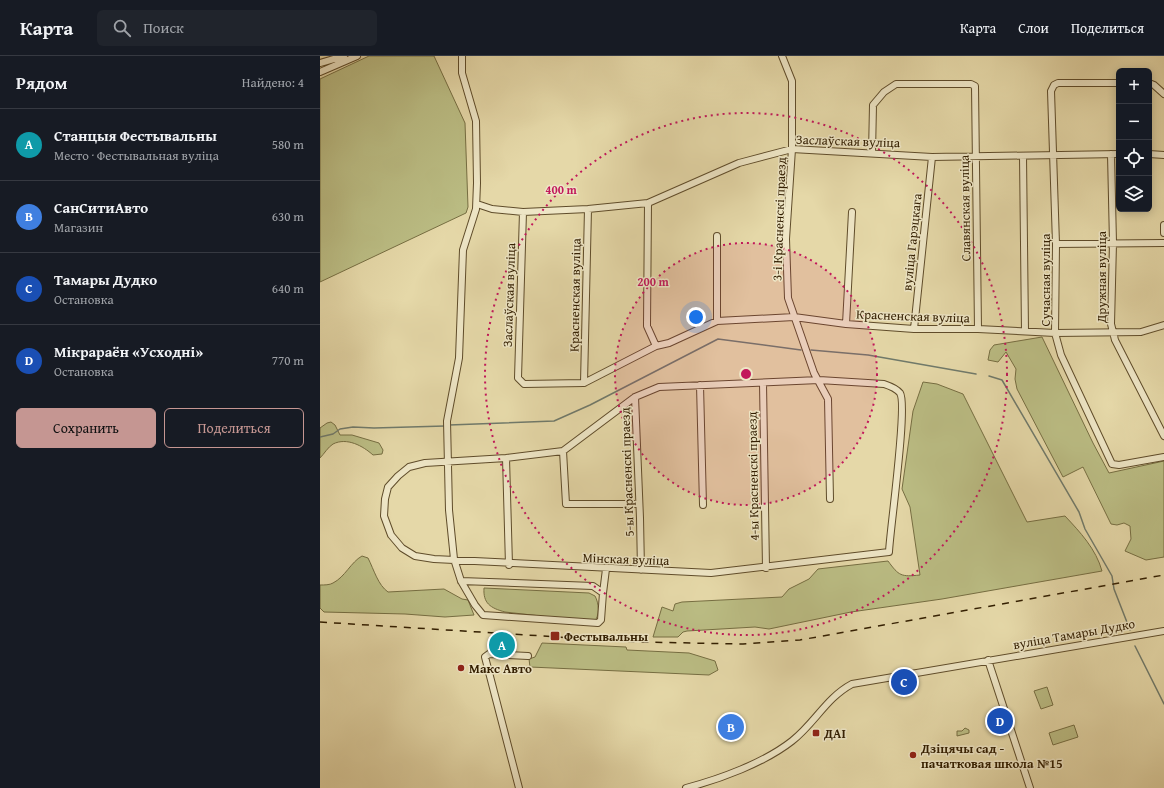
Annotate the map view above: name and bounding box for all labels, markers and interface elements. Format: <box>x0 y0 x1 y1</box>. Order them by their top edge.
search box <box>97 10 377 46</box>
text: Карта <box>20 14 73 42</box>
icon: search <box>111 17 133 39</box>
text: Поиск <box>143 17 184 38</box>
text: Карта <box>960 18 996 38</box>
text: Слои <box>1018 18 1049 38</box>
text: Поделиться <box>1071 18 1144 38</box>
map controls <box>1116 68 1152 212</box>
button: + <box>1116 68 1152 104</box>
text: Рядом <box>16 70 67 95</box>
text: Найдено: 4 <box>242 73 304 92</box>
button: − <box>1116 104 1152 140</box>
text: Станцыя Фестывальны <box>54 125 217 146</box>
street label: Заслаўская вуліца <box>796 130 901 152</box>
text: A <box>25 135 33 154</box>
text: 580 m <box>272 135 304 154</box>
button: locate <box>1116 140 1152 176</box>
text: Место · Фестывальная вуліца <box>54 146 219 165</box>
street label: Славянская вуліца <box>955 154 975 261</box>
street label: 3-і Красненскі праезд <box>767 157 791 281</box>
button: layers <box>1116 176 1152 212</box>
text: 400 m <box>545 181 578 198</box>
street label: вуліца Гарэцкага <box>897 192 927 292</box>
text: СанСитиАвто <box>54 197 148 218</box>
text: B <box>25 207 33 226</box>
text: 630 m <box>272 207 304 226</box>
text: Магазин <box>54 218 103 237</box>
street label: Дружная вуліца <box>1092 230 1111 324</box>
street label: Сучасная вуліца <box>1036 233 1055 327</box>
street label: Красненская вуліца <box>565 237 586 352</box>
street label: Заслаўская вуліца <box>498 242 520 347</box>
text: Тамары Дудко <box>54 269 157 290</box>
text: 200 m <box>637 273 670 290</box>
text: C <box>25 279 33 298</box>
text: 640 m <box>272 279 304 298</box>
text: Остановка <box>54 290 114 309</box>
street label: Красненская вуліца <box>856 305 971 328</box>
your location <box>686 307 706 327</box>
text: Мікрараён «Усходні» <box>54 341 203 362</box>
text: D <box>25 351 33 370</box>
text: 770 m <box>272 351 304 370</box>
text: Остановка <box>54 362 114 381</box>
centre of rings <box>739 367 753 381</box>
street label: 5-ы Красненскі праезд <box>615 407 639 537</box>
button: Сохранить <box>16 408 156 448</box>
button: Поделиться <box>164 408 304 448</box>
street label: 4-ы Красненскі праезд <box>742 411 764 541</box>
street label: Мінская вуліца <box>582 548 671 570</box>
street label: вуліца Тамары Дудко <box>1011 614 1137 654</box>
place label: Фестывальны <box>564 627 648 646</box>
pin: A <box>489 630 515 660</box>
marker: Фестывальны <box>549 630 561 642</box>
place label: Макс Авто <box>469 659 532 678</box>
marker: Макс Авто <box>456 663 466 673</box>
pin: C <box>891 667 917 697</box>
pin: D <box>987 706 1013 736</box>
pin: B <box>718 712 744 742</box>
place label: ДАІ <box>823 724 846 743</box>
marker: ДАІ <box>811 728 821 738</box>
place label: Дзіцячы сад - пачатковая школа №15 <box>920 739 1063 773</box>
marker: Дзіцячы сад - пачатковая школа №15 <box>908 750 918 760</box>

